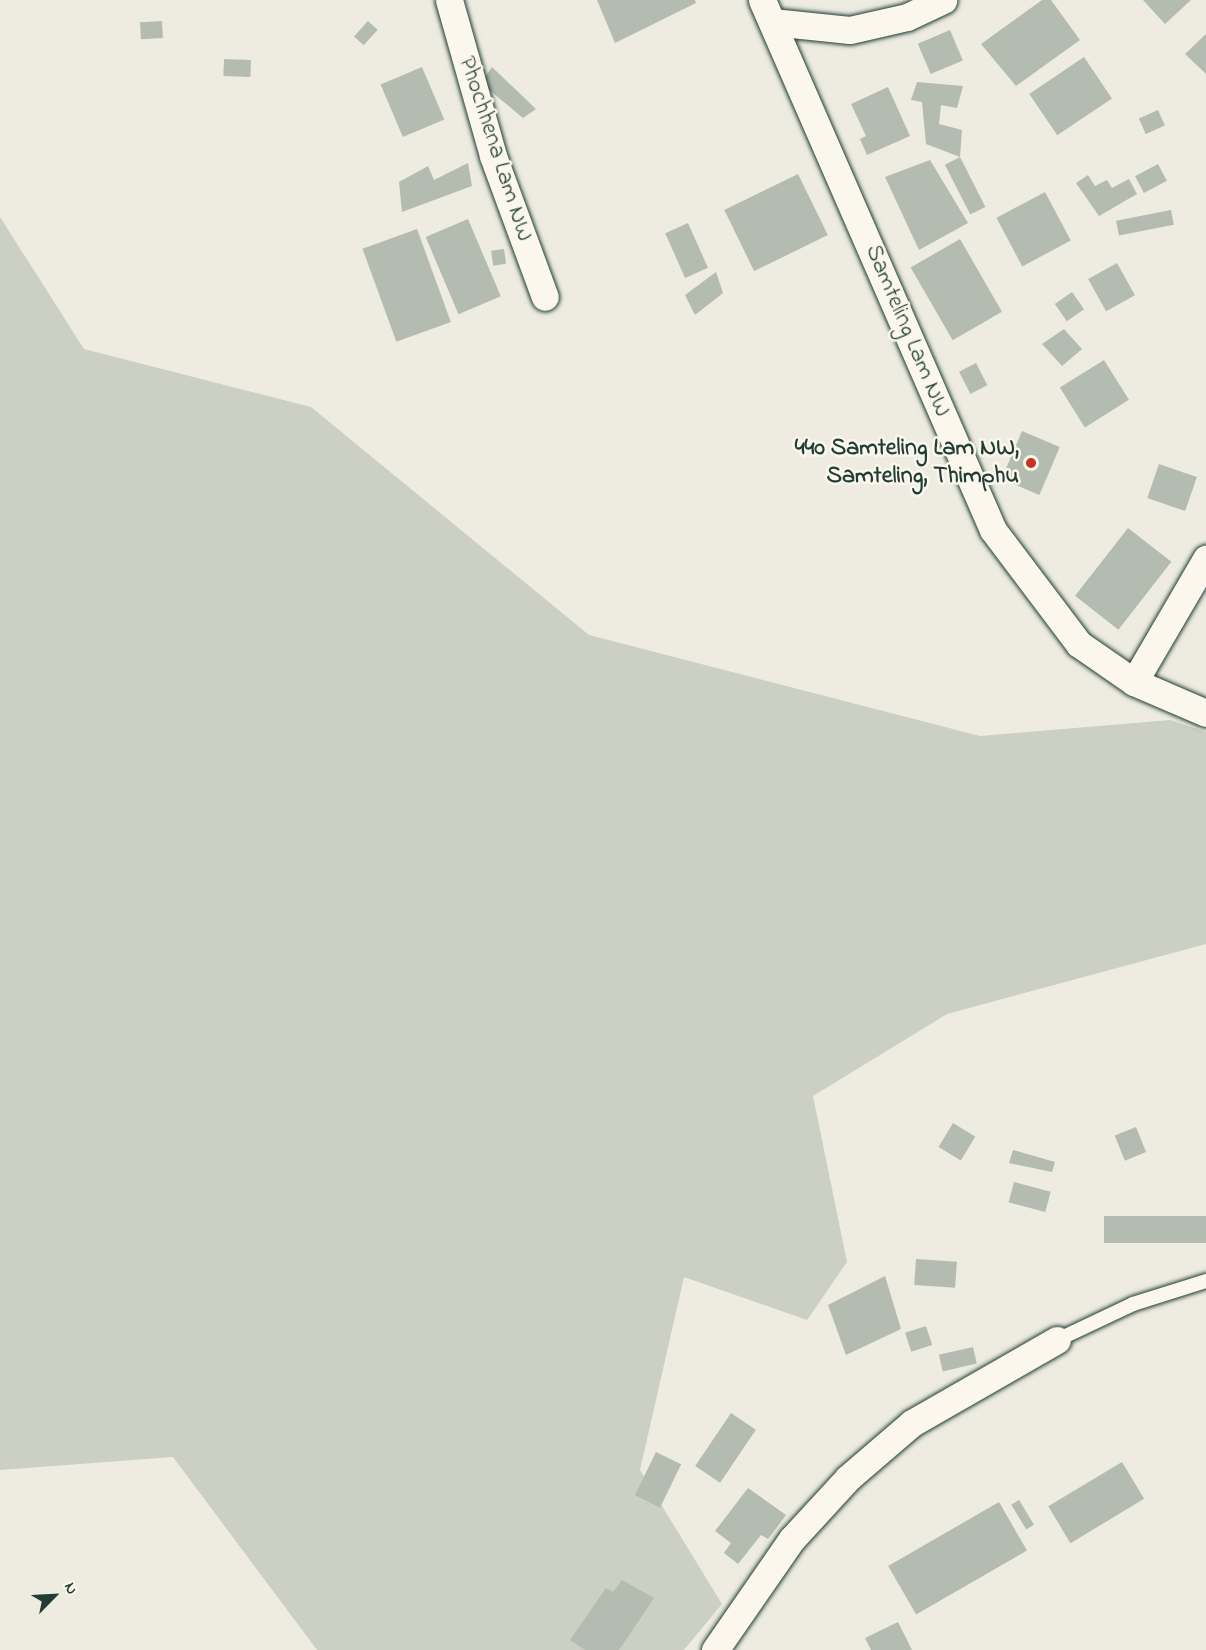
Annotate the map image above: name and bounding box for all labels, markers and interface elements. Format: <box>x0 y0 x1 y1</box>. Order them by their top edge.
street label: Phochhena Lam NW <box>452 53 538 245</box>
street label: Samteling Lam NW <box>858 241 956 421</box>
place label: 440 Samteling Lam NW, Samteling, Thimphu <box>795 435 1019 491</box>
marker: 440 Samteling Lam NW, Samteling, Thimphu <box>1024 456 1038 470</box>
north arrow <box>24 1566 84 1626</box>
text: N <box>57 1579 84 1598</box>

